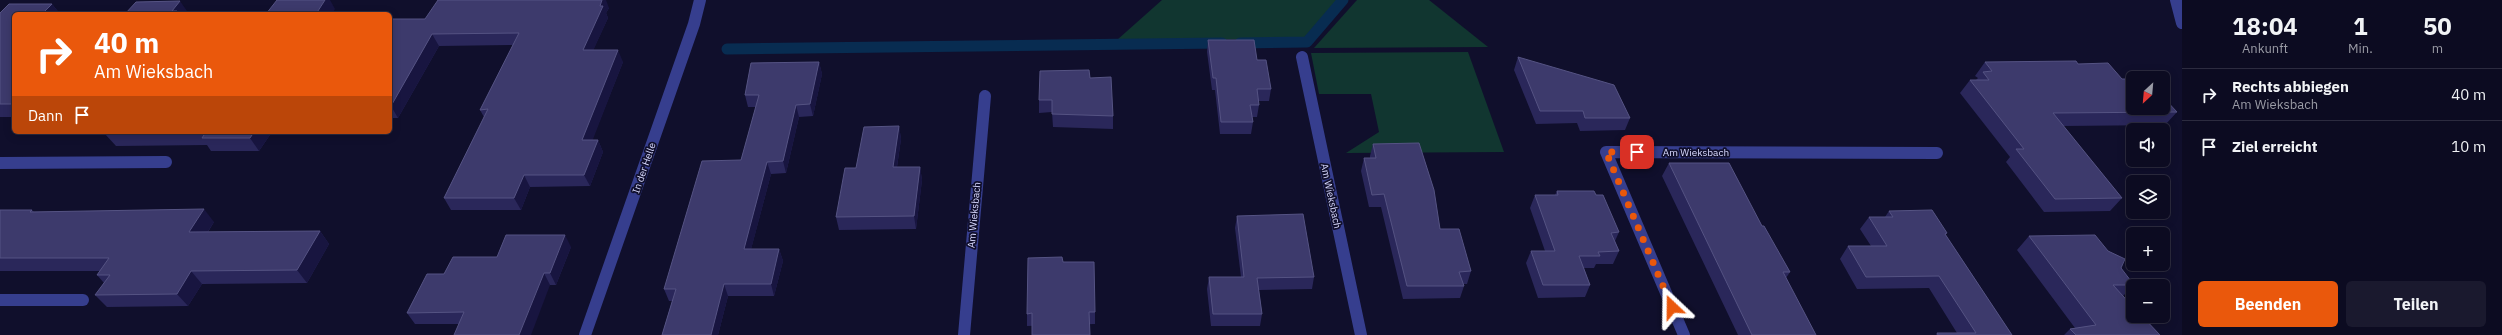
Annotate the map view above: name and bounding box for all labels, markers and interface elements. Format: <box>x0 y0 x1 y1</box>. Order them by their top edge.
text: 18:04 <box>2232 10 2298 42</box>
text: 1 <box>2353 10 2368 42</box>
text: 50 <box>2423 10 2452 42</box>
text: 40 m <box>94 24 159 61</box>
icon: right <box>28 28 80 80</box>
text: Ankunft <box>2242 40 2288 57</box>
text: Min. <box>2348 40 2373 57</box>
text: m <box>2432 40 2443 57</box>
text: Am Wieksbach <box>94 60 213 83</box>
north arrow <box>2126 71 2170 115</box>
map controls <box>2126 71 2170 323</box>
text: Rechts abbiegen <box>2232 77 2349 96</box>
icon: right <box>2198 84 2220 106</box>
text: 40 m <box>2451 85 2486 104</box>
text: Am Wieksbach <box>2232 96 2318 113</box>
icon: arrive <box>71 104 93 126</box>
text: Dann <box>28 106 63 125</box>
button: sound <box>2126 123 2170 167</box>
pin <box>1620 135 1654 169</box>
icon: arrive <box>2198 136 2220 158</box>
text: Ziel erreicht <box>2232 137 2318 156</box>
text: 10 m <box>2451 137 2486 156</box>
street label: In der Helle <box>629 140 659 195</box>
icon: arrive <box>1626 141 1648 163</box>
street label: Am Wieksbach <box>1663 146 1729 159</box>
street label: Am Wieksbach <box>1318 162 1344 230</box>
button: layers <box>2126 175 2170 219</box>
street label: Am Wieksbach <box>965 181 983 249</box>
button: + <box>2126 227 2170 271</box>
button: − <box>2126 279 2170 323</box>
button: Beenden <box>2198 281 2338 327</box>
button: Teilen <box>2346 281 2486 327</box>
position arrow <box>1651 286 1693 328</box>

